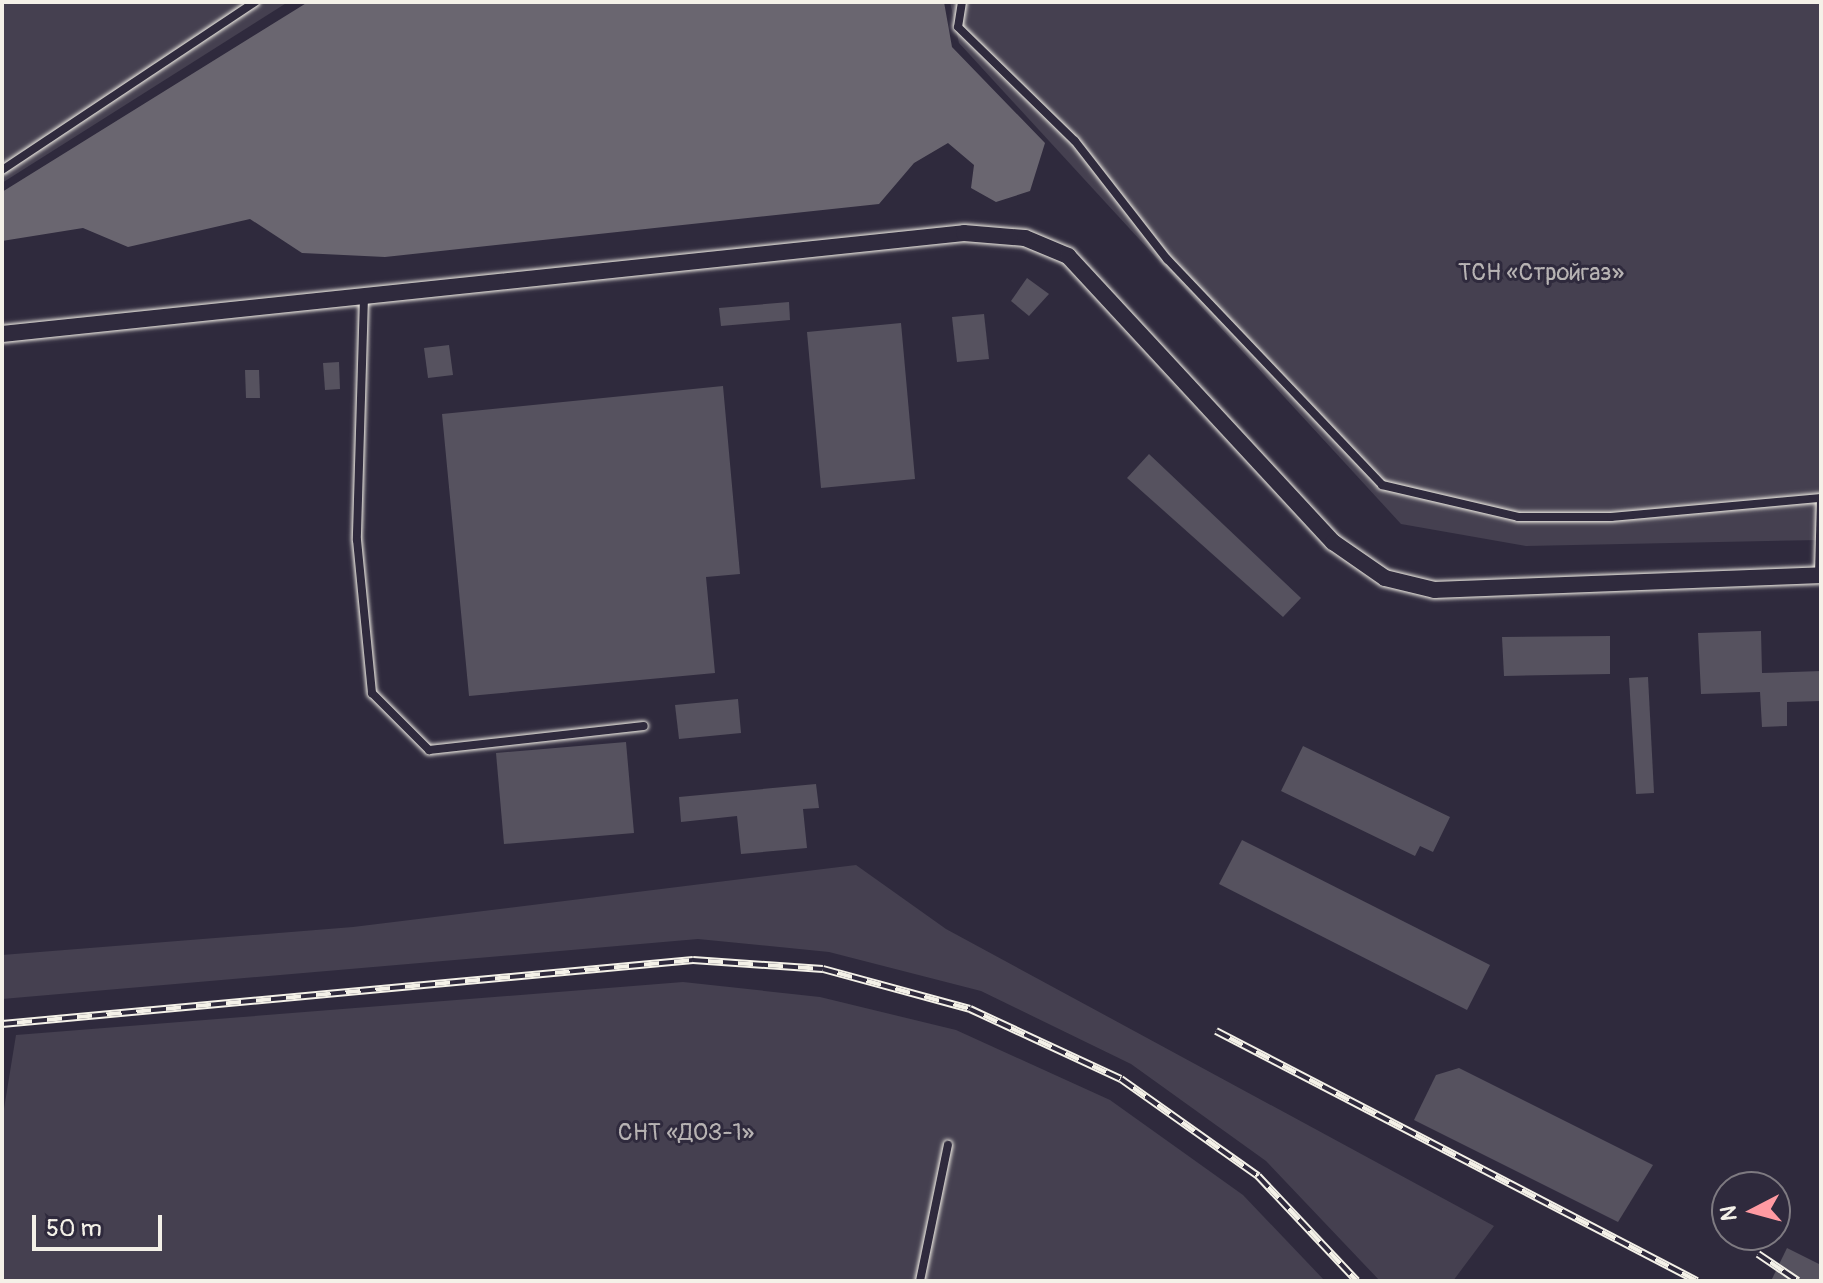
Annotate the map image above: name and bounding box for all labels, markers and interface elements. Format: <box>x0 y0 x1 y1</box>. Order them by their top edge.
park label: ТСН «Стройгаз» <box>1458 259 1624 287</box>
park label: СНТ «ДОЗ-1» <box>618 1119 754 1147</box>
north arrow <box>1711 1171 1791 1251</box>
scale bar <box>36 1199 166 1249</box>
text: N <box>1714 1204 1744 1222</box>
text: 50 m <box>46 1214 102 1243</box>

